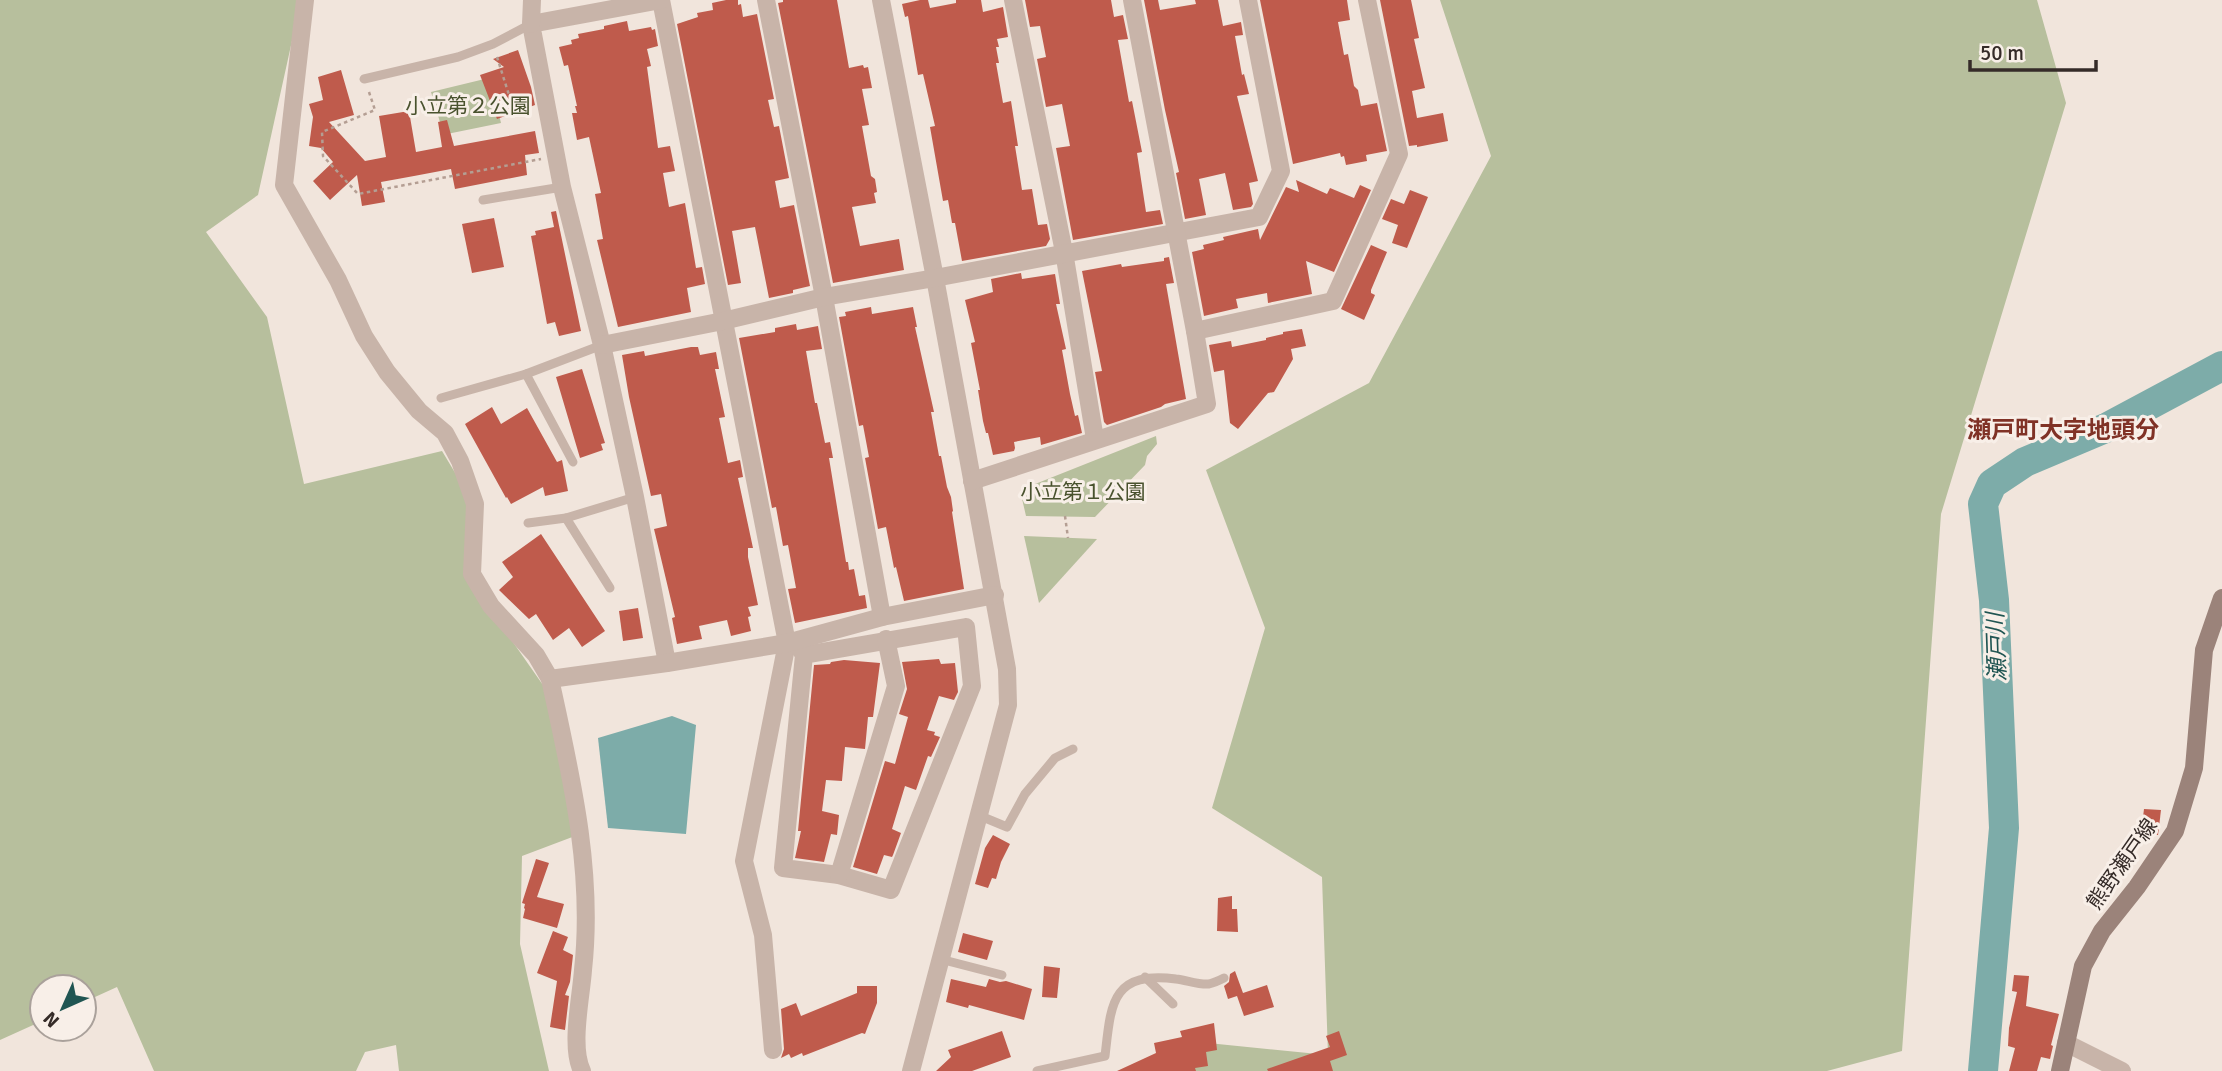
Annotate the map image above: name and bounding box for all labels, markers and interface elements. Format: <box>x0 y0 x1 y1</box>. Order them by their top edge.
scale bar <box>1970 28 2096 72</box>
text: 50 m <box>1980 40 2024 66</box>
park label: 小立第２公園 <box>405 93 531 119</box>
district label: 瀬戸町大字地頭分 <box>1967 415 2159 445</box>
park label: 小立第１公園 <box>1020 479 1146 505</box>
water label: 瀬戸川 <box>1981 609 2012 682</box>
street label: 熊野瀬戸線 <box>2081 814 2163 914</box>
north arrow <box>28 973 98 1043</box>
text: N <box>39 1006 65 1032</box>

